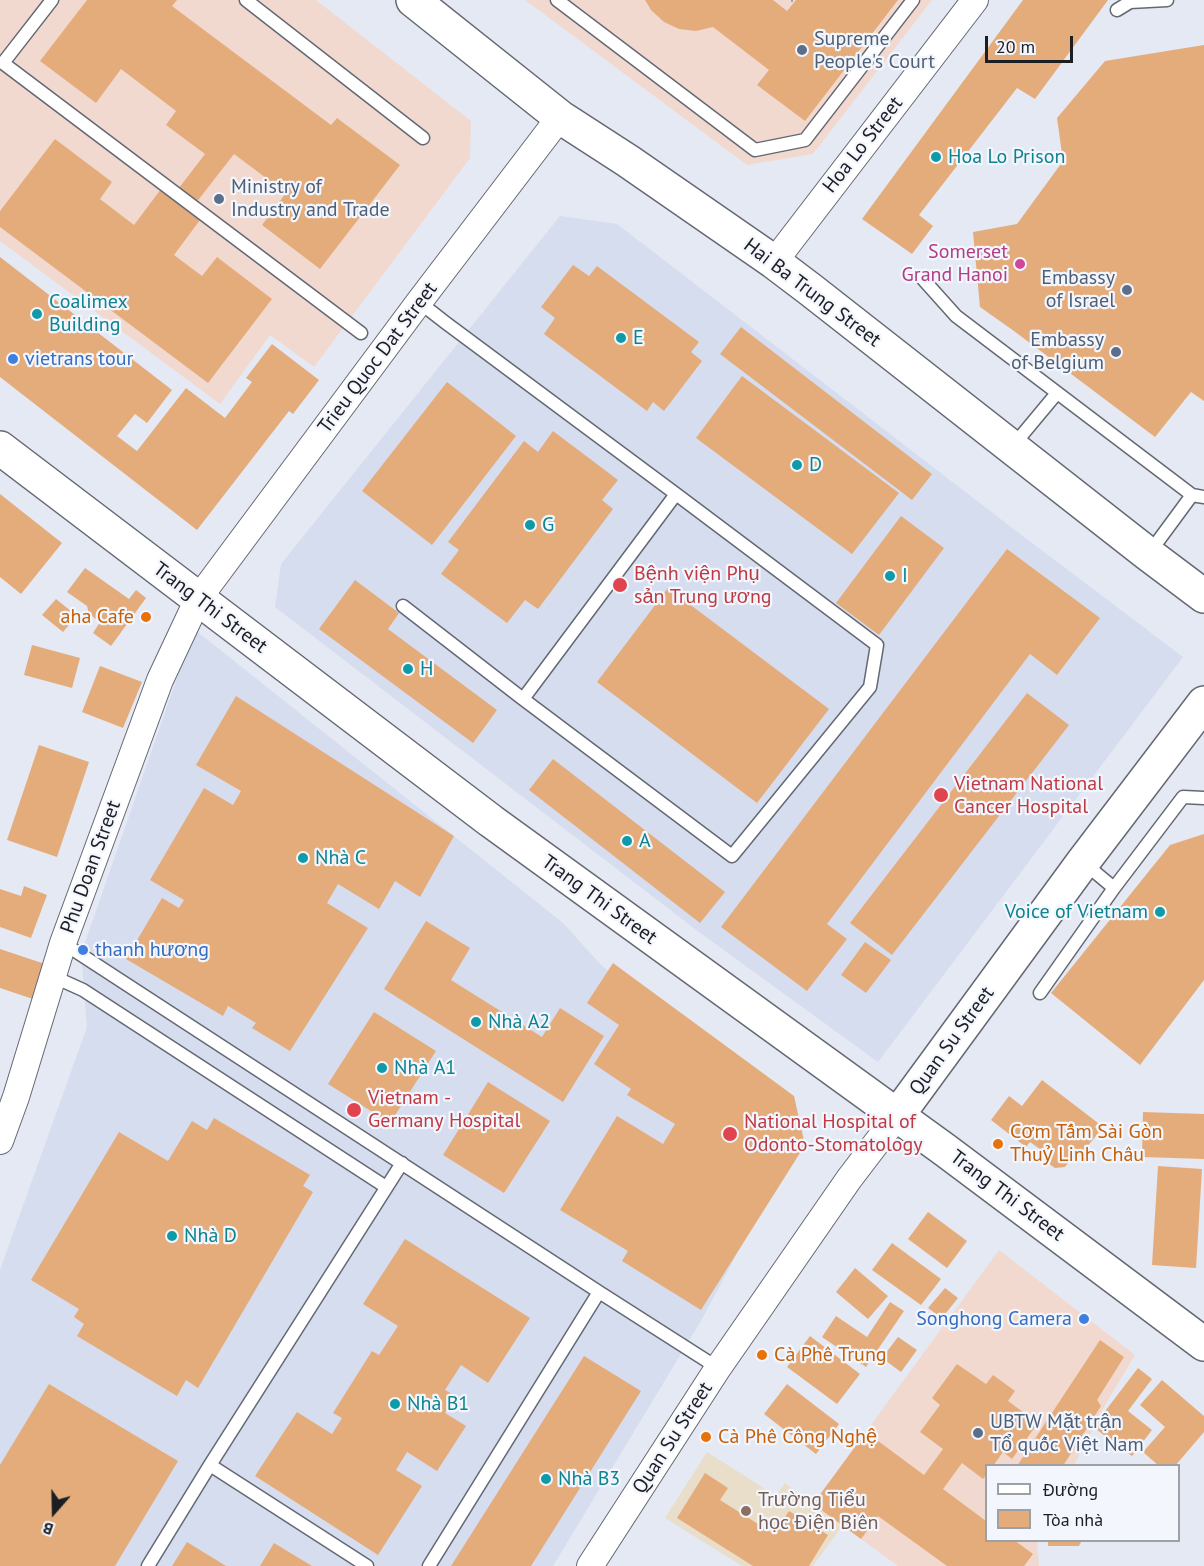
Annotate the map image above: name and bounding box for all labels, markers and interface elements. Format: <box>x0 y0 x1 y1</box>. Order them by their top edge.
scale bar <box>988 24 1076 62</box>
place label: Supreme People's Court <box>814 27 935 74</box>
text: 20 m <box>996 35 1035 58</box>
marker: Supreme People's Court <box>795 43 809 57</box>
street label: Hoa Lo Street <box>818 92 908 198</box>
place label: Hoa Lo Prison <box>948 145 1065 169</box>
marker: Hoa Lo Prison <box>929 150 943 164</box>
place label: Ministry of Industry and Trade <box>231 175 390 222</box>
marker: Ministry of Industry and Trade <box>212 192 226 206</box>
street label: Hai Ba Trung Street <box>739 234 885 352</box>
place label: Somerset Grand Hanoi <box>902 240 1008 287</box>
marker: Somerset Grand Hanoi <box>1013 257 1027 271</box>
place label: Embassy of Israel <box>1041 266 1115 313</box>
street label: Trieu Quoc Dat Street <box>313 278 443 438</box>
marker: Embassy of Israel <box>1120 283 1134 297</box>
place label: Coalimex Building <box>49 290 128 337</box>
marker: Coalimex Building <box>30 307 44 321</box>
place label: E <box>633 326 644 350</box>
place label: Embassy of Belgium <box>1011 328 1104 375</box>
marker: E <box>614 331 628 345</box>
marker: Embassy of Belgium <box>1109 345 1123 359</box>
place label: vietrans tour <box>25 347 133 371</box>
marker: vietrans tour <box>6 352 20 366</box>
place label: D <box>809 453 822 477</box>
marker: D <box>790 458 804 472</box>
place label: G <box>542 513 554 537</box>
marker: G <box>523 518 537 532</box>
street label: Trang Thi Street <box>148 557 272 659</box>
place label: Bệnh viện Phụ sản Trung ương <box>634 562 772 609</box>
place label: I <box>902 564 908 588</box>
marker: I <box>883 569 897 583</box>
marker: Bệnh viện Phụ sản Trung ương <box>611 576 629 594</box>
place label: aha Cafe <box>61 605 134 629</box>
marker: aha Cafe <box>139 610 153 624</box>
place label: H <box>420 657 433 681</box>
marker: H <box>401 662 415 676</box>
place label: Vietnam National Cancer Hospital <box>954 772 1103 819</box>
marker: Vietnam National Cancer Hospital <box>932 786 950 804</box>
street label: Phu Doan Street <box>56 797 126 937</box>
place label: A <box>639 829 651 853</box>
marker: A <box>620 834 634 848</box>
place label: Nhà C <box>315 846 366 870</box>
street label: Trang Thi Street <box>537 850 661 950</box>
marker: Nhà C <box>296 851 310 865</box>
place label: Voice of Vietnam <box>1005 900 1148 924</box>
marker: Voice of Vietnam <box>1153 905 1167 919</box>
place label: thanh hương <box>95 938 209 962</box>
marker: thanh hương <box>76 943 90 957</box>
street label: Quan Su Street <box>905 982 999 1100</box>
place label: Nhà A2 <box>488 1010 550 1034</box>
marker: Nhà A2 <box>469 1015 483 1029</box>
place label: Nhà A1 <box>394 1056 456 1080</box>
marker: Nhà A1 <box>375 1061 389 1075</box>
place label: Vietnam - Germany Hospital <box>368 1086 520 1133</box>
marker: Vietnam - Germany Hospital <box>345 1101 363 1119</box>
place label: National Hospital of Odonto-Stomatology <box>744 1110 923 1157</box>
place label: Cơm Tấm Sài Gòn Thuỷ Linh Châu <box>1010 1120 1162 1167</box>
marker: National Hospital of Odonto-Stomatology <box>721 1125 739 1143</box>
marker: Cơm Tấm Sài Gòn Thuỷ Linh Châu <box>991 1137 1005 1151</box>
street label: Trang Thi Street <box>945 1145 1069 1247</box>
place label: Nhà D <box>184 1224 237 1248</box>
marker: Nhà D <box>165 1229 179 1243</box>
place label: Songhong Camera <box>916 1307 1072 1331</box>
marker: Songhong Camera <box>1077 1312 1091 1326</box>
place label: Cà Phê Trung <box>774 1343 887 1367</box>
marker: Cà Phê Trung <box>755 1348 769 1362</box>
street label: Quan Su Street <box>628 1378 718 1498</box>
place label: Nhà B1 <box>407 1392 469 1416</box>
marker: Nhà B1 <box>388 1397 402 1411</box>
place label: UBTW Mặt trận Tổ quốc Việt Nam <box>990 1410 1144 1457</box>
place label: Cà Phê Công Nghệ <box>718 1425 877 1449</box>
marker: UBTW Mặt trận Tổ quốc Việt Nam <box>971 1426 985 1440</box>
marker: Cà Phê Công Nghệ <box>699 1430 713 1444</box>
legend <box>985 1464 1180 1542</box>
place label: Nhà B3 <box>558 1467 620 1491</box>
marker: Nhà B3 <box>539 1472 553 1486</box>
text: Đường <box>1043 1478 1098 1501</box>
north arrow <box>24 1482 84 1542</box>
place label: Trường Tiểu học Điện Biên <box>758 1488 878 1535</box>
marker: Trường Tiểu học Điện Biên <box>739 1504 753 1518</box>
text: Tòa nhà <box>1043 1508 1103 1531</box>
text: B <box>40 1518 56 1540</box>

